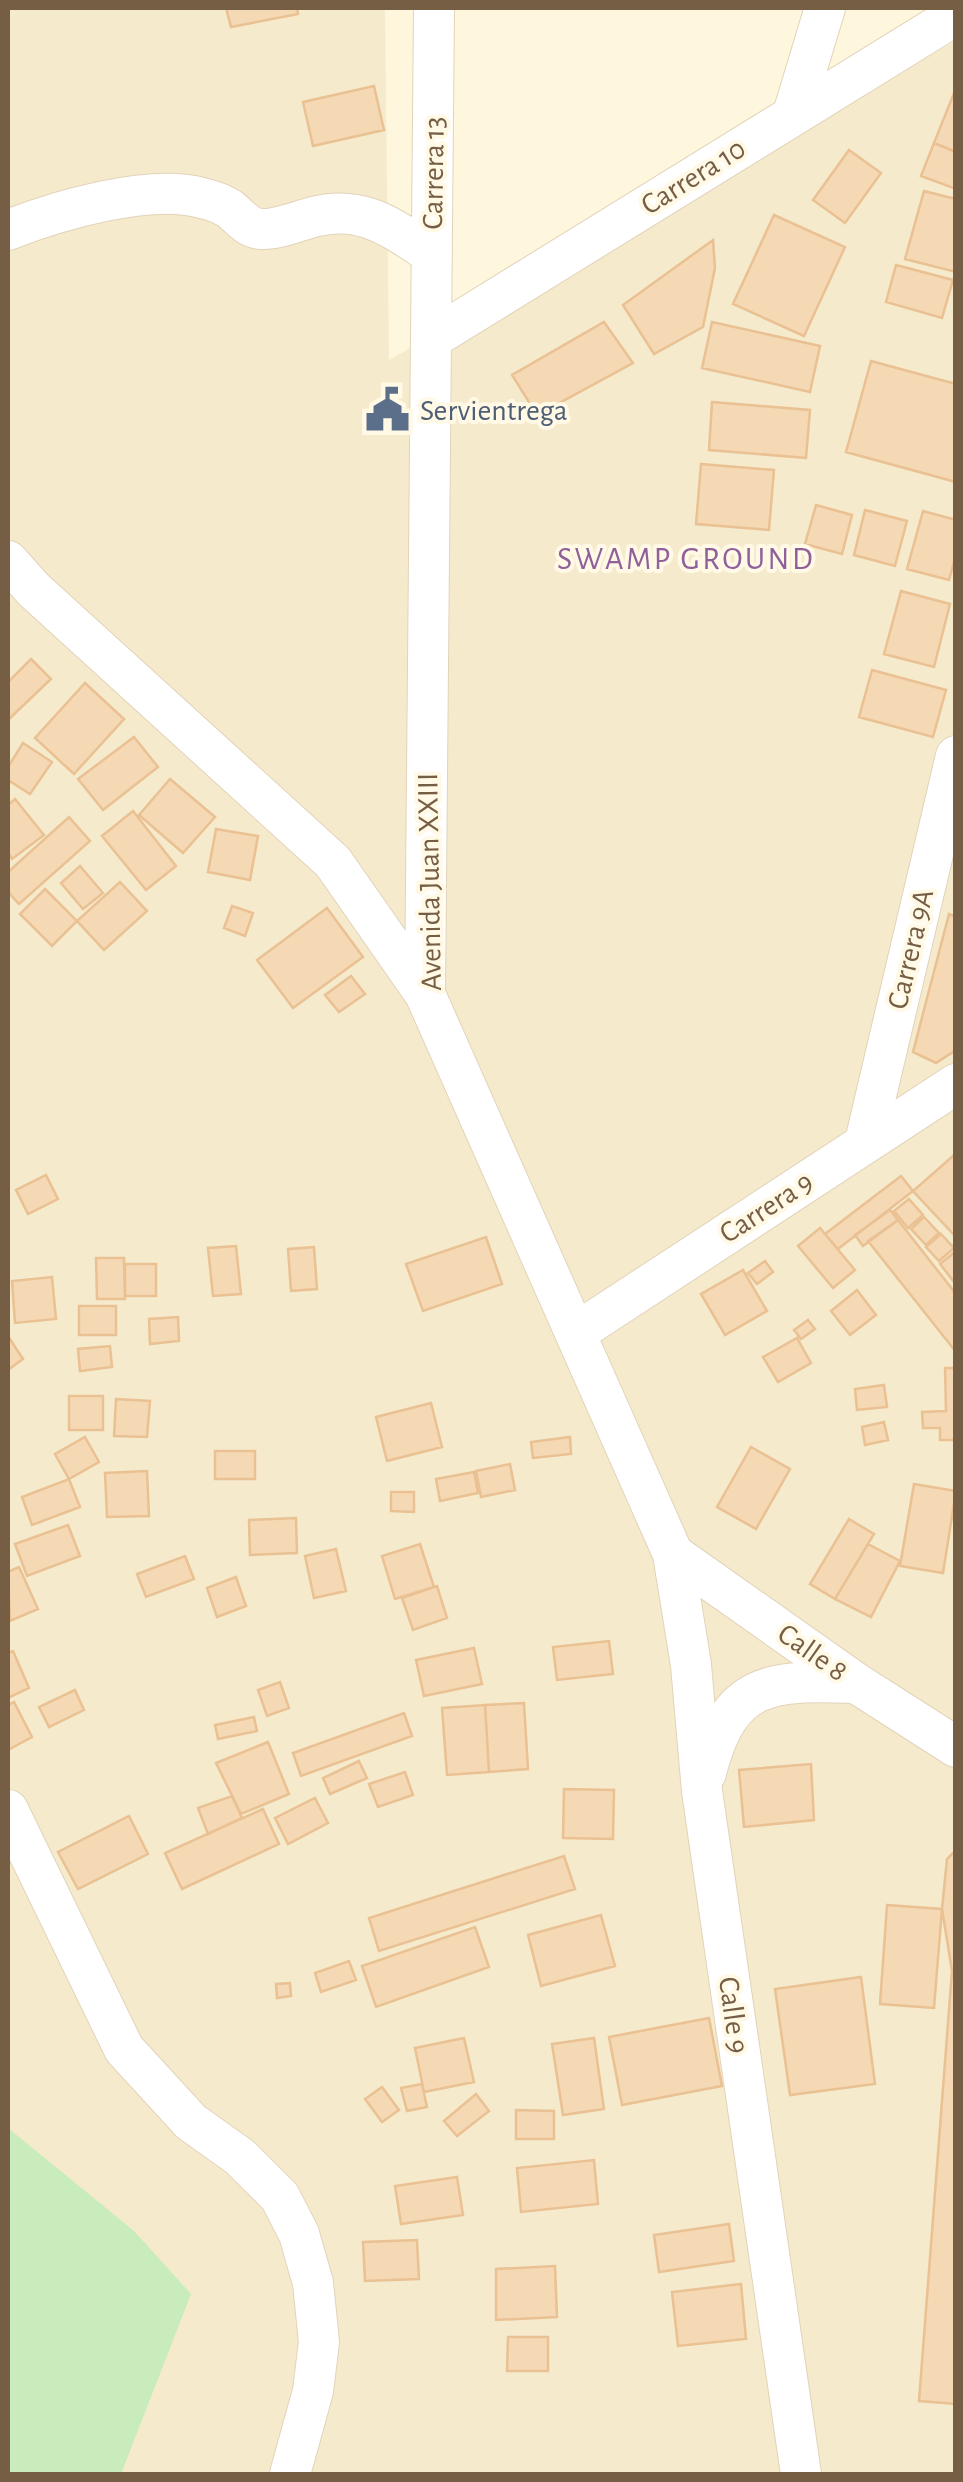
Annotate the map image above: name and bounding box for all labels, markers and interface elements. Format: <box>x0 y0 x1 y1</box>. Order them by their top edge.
street label: Carrera 13 <box>418 116 450 230</box>
street label: Carrera 10 <box>636 133 751 220</box>
public building icon: Servientrega <box>363 386 411 434</box>
place label: Servientrega <box>420 396 568 426</box>
district label: SWAMP GROUND <box>557 543 815 575</box>
street label: Avenida Juan XXIII <box>413 773 447 991</box>
street label: Carrera 9A <box>883 886 939 1012</box>
street label: Carrera 9 <box>714 1167 819 1249</box>
street label: Calle 8 <box>772 1618 853 1687</box>
street label: Calle 9 <box>713 1975 753 2055</box>

